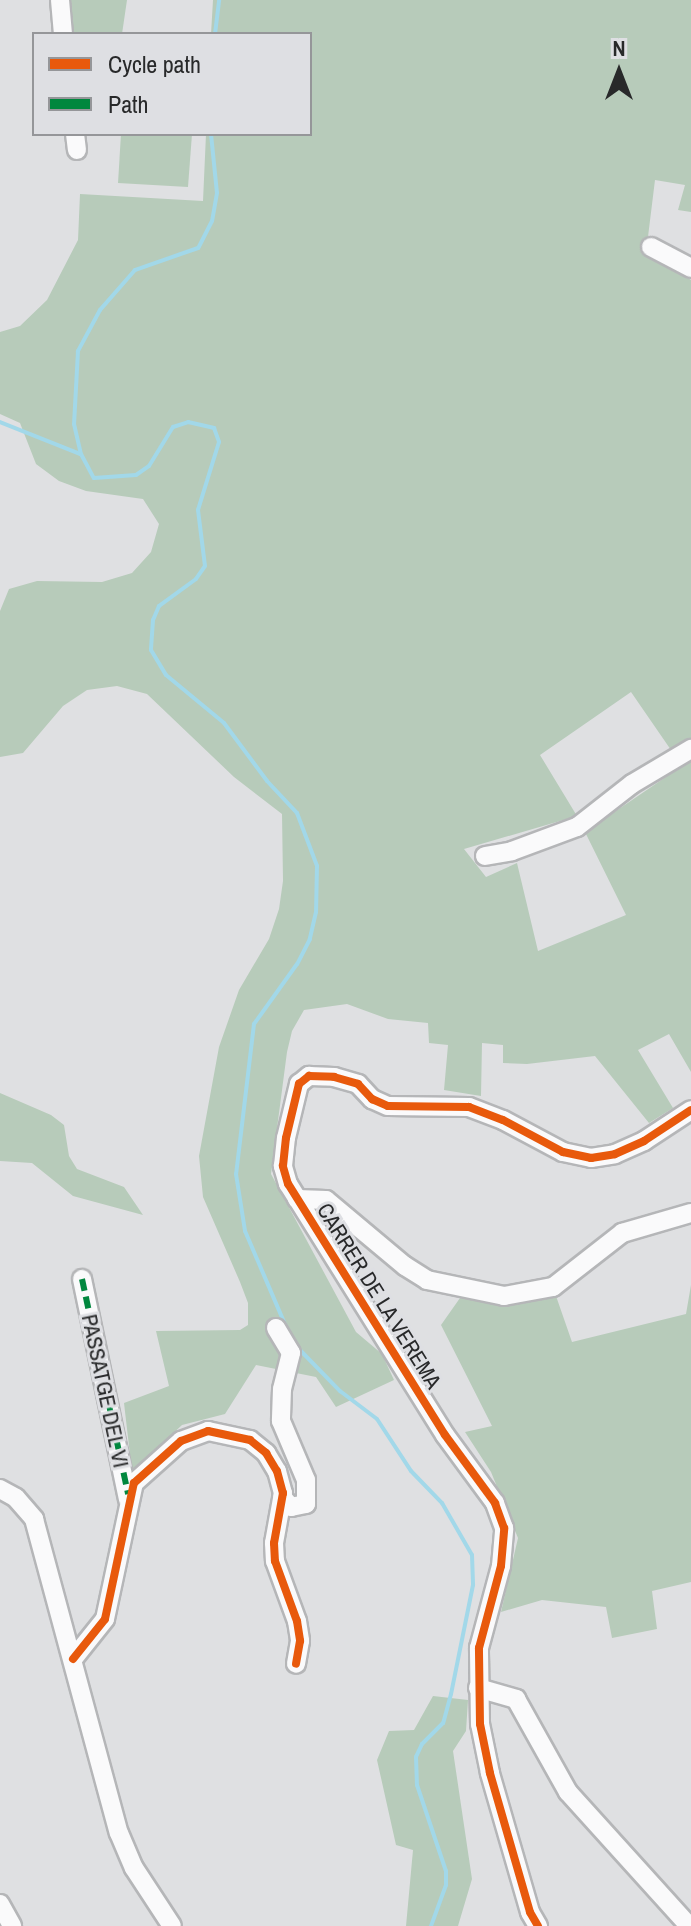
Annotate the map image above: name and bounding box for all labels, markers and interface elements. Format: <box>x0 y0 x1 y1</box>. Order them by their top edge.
legend <box>32 32 312 136</box>
north arrow <box>579 32 659 112</box>
text: N <box>612 33 626 63</box>
text: Cycle path <box>108 48 201 80</box>
text: Path <box>108 88 149 120</box>
street label: CARRER DE LA VEREMA <box>311 1198 447 1394</box>
street label: PASSATGE DEL VI <box>76 1312 134 1470</box>

